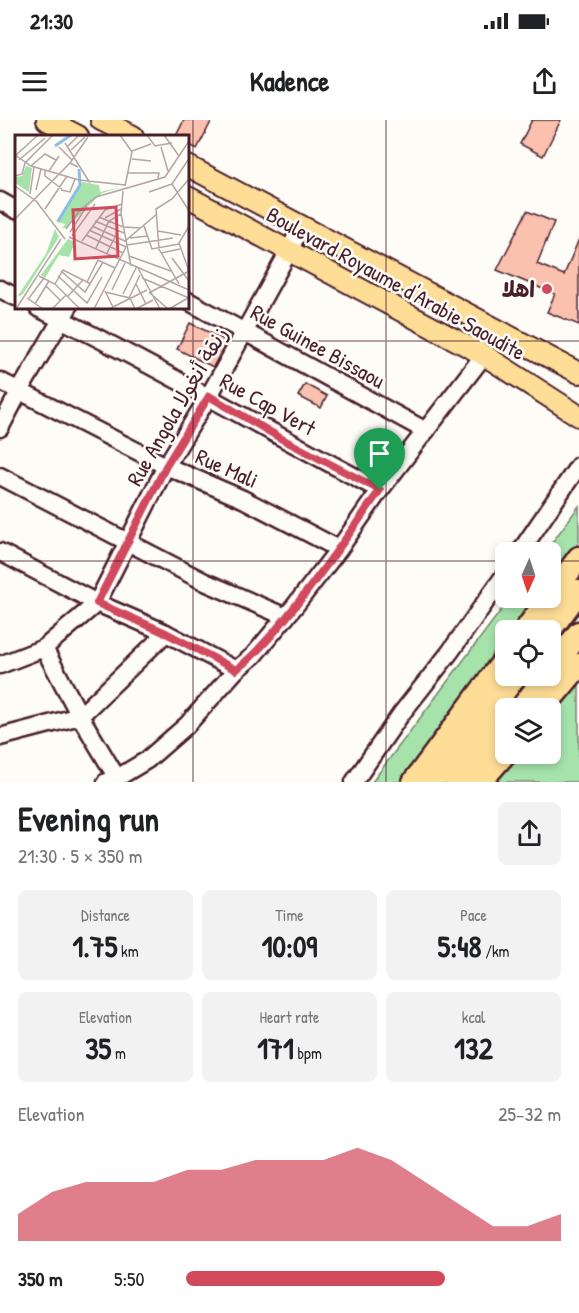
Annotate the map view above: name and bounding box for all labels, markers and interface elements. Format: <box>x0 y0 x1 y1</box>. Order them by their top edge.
text: 21:30 <box>30 6 73 36</box>
text: Kadence <box>250 63 329 99</box>
icon: menu <box>18 65 51 98</box>
icon: share <box>528 65 561 98</box>
inset map <box>15 135 189 309</box>
street label: Boulevard Royaume d'Arabie Saoudite <box>261 199 531 367</box>
place label: اهلا <box>502 274 535 304</box>
marker: اهلا <box>540 282 554 296</box>
street label: Rue Guinee Bissaou <box>246 297 390 395</box>
street label: Rue Angola زنقة أنغولا <box>119 321 235 491</box>
street label: Rue Cap Vert <box>215 365 322 443</box>
pin <box>354 428 405 490</box>
icon: arrive <box>363 437 396 470</box>
street label: Rue Mali <box>191 441 263 495</box>
north arrow <box>495 542 561 608</box>
map controls <box>495 542 561 764</box>
button: locate <box>495 620 561 686</box>
button: layers <box>495 698 561 764</box>
text: Evening run <box>18 797 159 841</box>
button: share <box>498 802 561 865</box>
text: 21:30 · 5 × 350 m <box>18 842 142 869</box>
text: Distance <box>81 904 130 926</box>
text: Time <box>275 904 304 926</box>
text: Pace <box>460 904 487 926</box>
text: 1.75 <box>72 926 117 966</box>
text: 10:09 <box>262 926 317 966</box>
text: 5:48 <box>438 926 481 966</box>
text: km <box>117 940 139 962</box>
text: /km <box>481 940 509 962</box>
text: Elevation <box>79 1006 132 1028</box>
text: Heart rate <box>260 1006 319 1028</box>
text: kcal <box>462 1006 485 1028</box>
text: 35 <box>85 1028 111 1068</box>
text: 171 <box>257 1028 294 1068</box>
text: 132 <box>454 1028 493 1068</box>
text: m <box>111 1042 126 1064</box>
text: bpm <box>294 1042 322 1064</box>
text: Elevation <box>18 1100 84 1127</box>
text: 25–32 m <box>498 1100 561 1127</box>
text: 350 m <box>18 1265 63 1292</box>
text: 5:50 <box>114 1265 145 1292</box>

